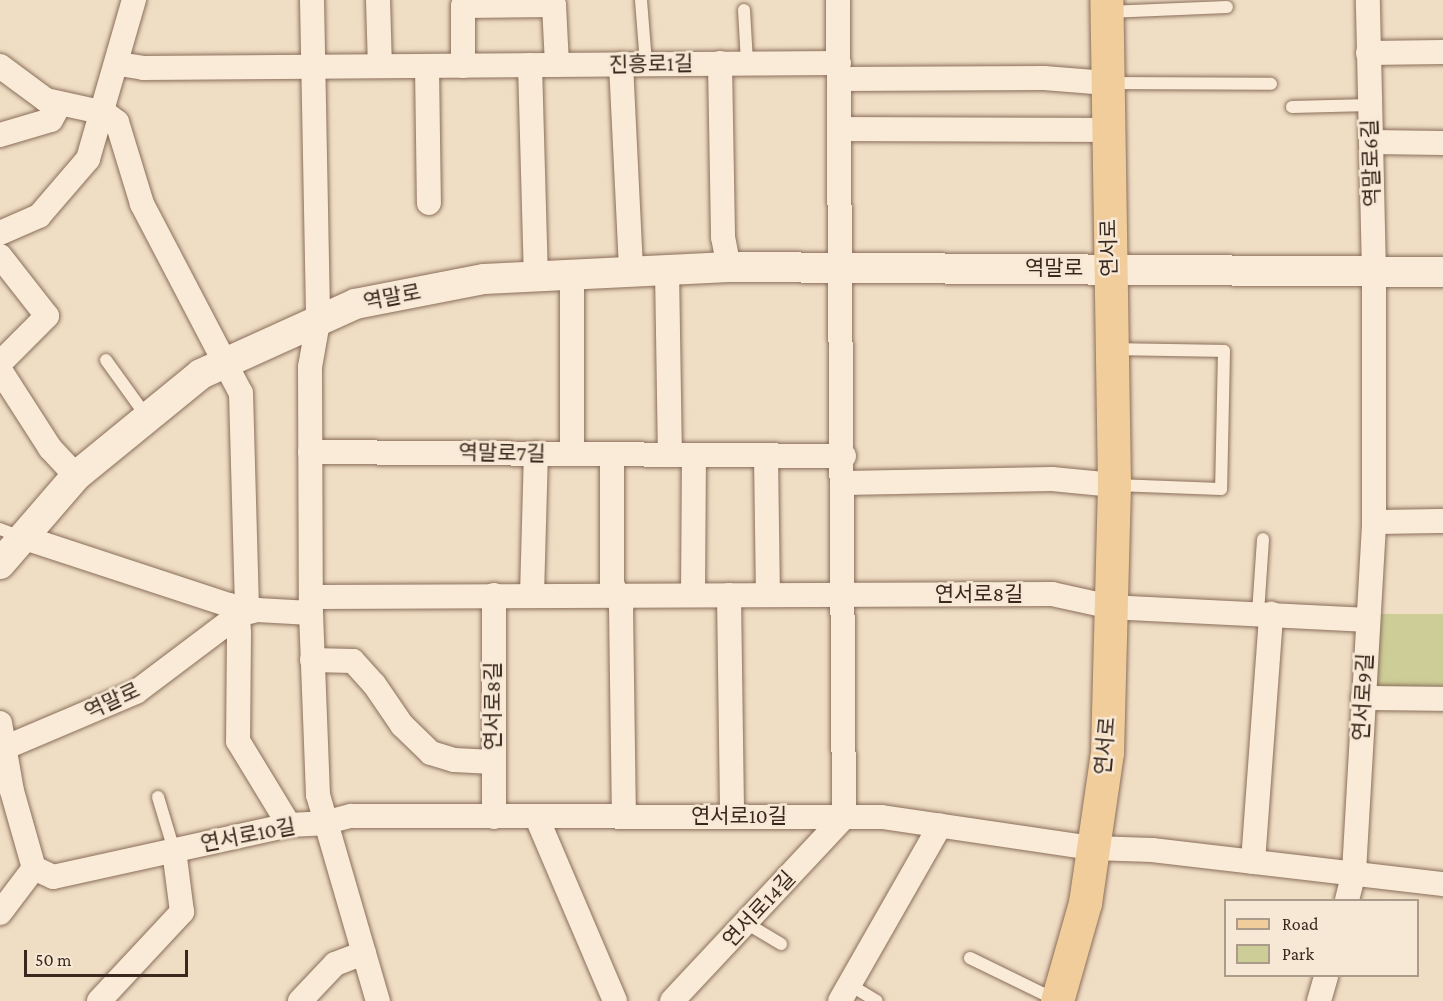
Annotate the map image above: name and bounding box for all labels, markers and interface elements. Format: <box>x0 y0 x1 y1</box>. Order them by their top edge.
street label: 진흥로1길 <box>609 51 693 77</box>
street label: 역말로6길 <box>1357 119 1385 207</box>
street label: 연서로 <box>1096 219 1122 277</box>
street label: 역말로 <box>1025 255 1083 281</box>
street label: 역말로 <box>361 279 423 315</box>
street label: 역말로7길 <box>458 440 546 466</box>
street label: 연서로8길 <box>935 581 1023 607</box>
street label: 연서로9길 <box>1348 652 1378 742</box>
street label: 연서로8길 <box>480 662 506 750</box>
street label: 역말로 <box>80 677 144 725</box>
street label: 연서로 <box>1090 716 1120 776</box>
street label: 연서로10길 <box>691 803 787 829</box>
street label: 연서로10길 <box>198 813 298 857</box>
street label: 연서로14길 <box>717 866 801 952</box>
legend <box>1224 899 1419 977</box>
text: Road <box>1282 914 1319 934</box>
scale bar <box>27 938 190 976</box>
text: Park <box>1282 944 1314 964</box>
text: 50 m <box>35 950 72 970</box>

